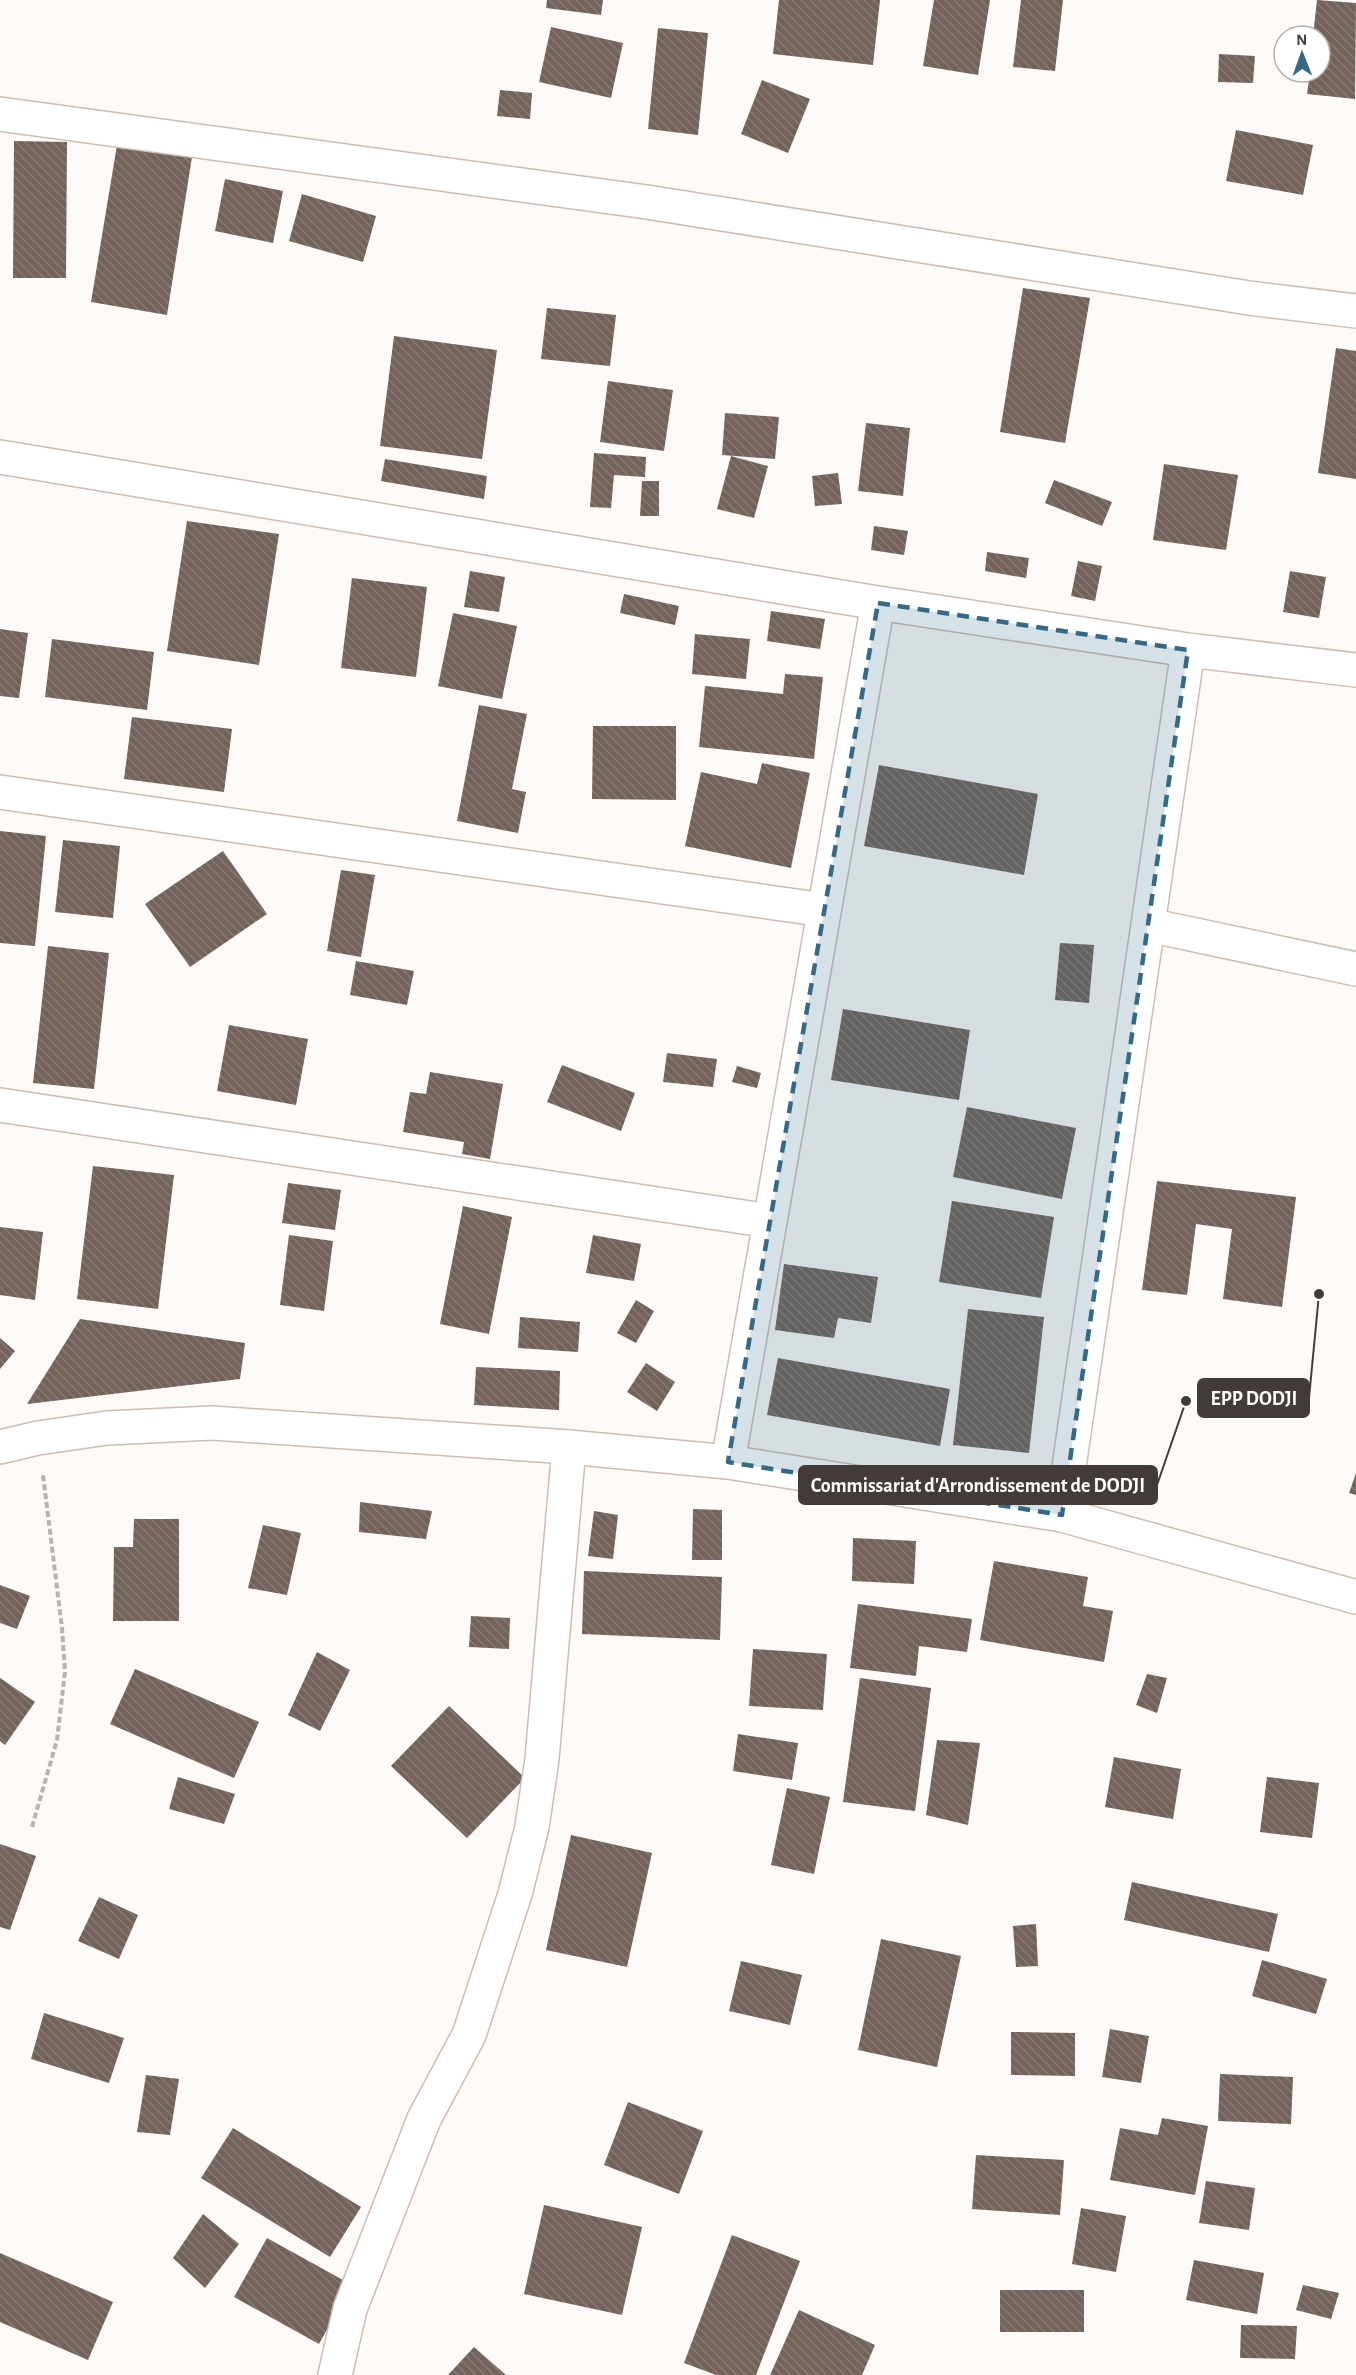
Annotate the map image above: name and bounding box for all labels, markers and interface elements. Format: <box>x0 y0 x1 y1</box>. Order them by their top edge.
north arrow <box>1272 24 1332 84</box>
text: N <box>1296 32 1307 48</box>
callout: EPP DODJI <box>1198 1379 1309 1417</box>
text: EPP DODJI <box>1211 1389 1297 1409</box>
callout: Commissariat d'Arrondissement de DODJI <box>799 1466 1157 1504</box>
text: Commissariat d'Arrondissement de DODJI <box>811 1476 1145 1496</box>

